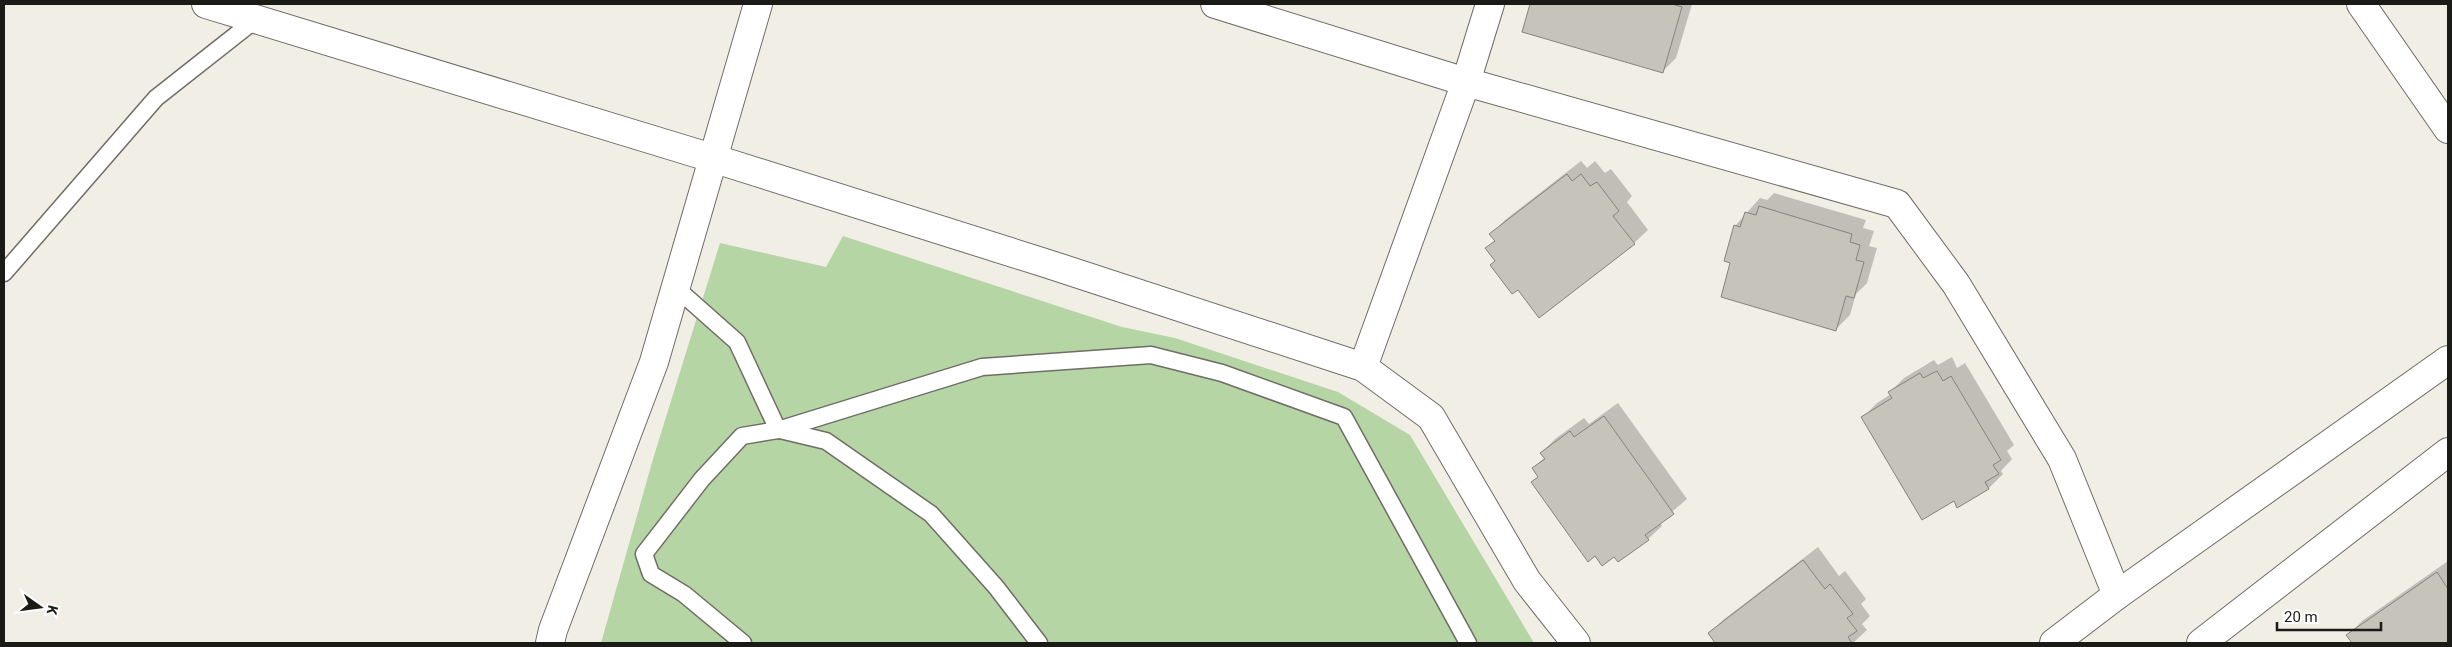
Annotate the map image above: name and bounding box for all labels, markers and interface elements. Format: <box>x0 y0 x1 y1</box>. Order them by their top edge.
north arrow <box>15 582 65 632</box>
scale bar <box>2277 600 2381 632</box>
text: K <box>44 604 61 616</box>
text: 20 m <box>2284 608 2318 626</box>

